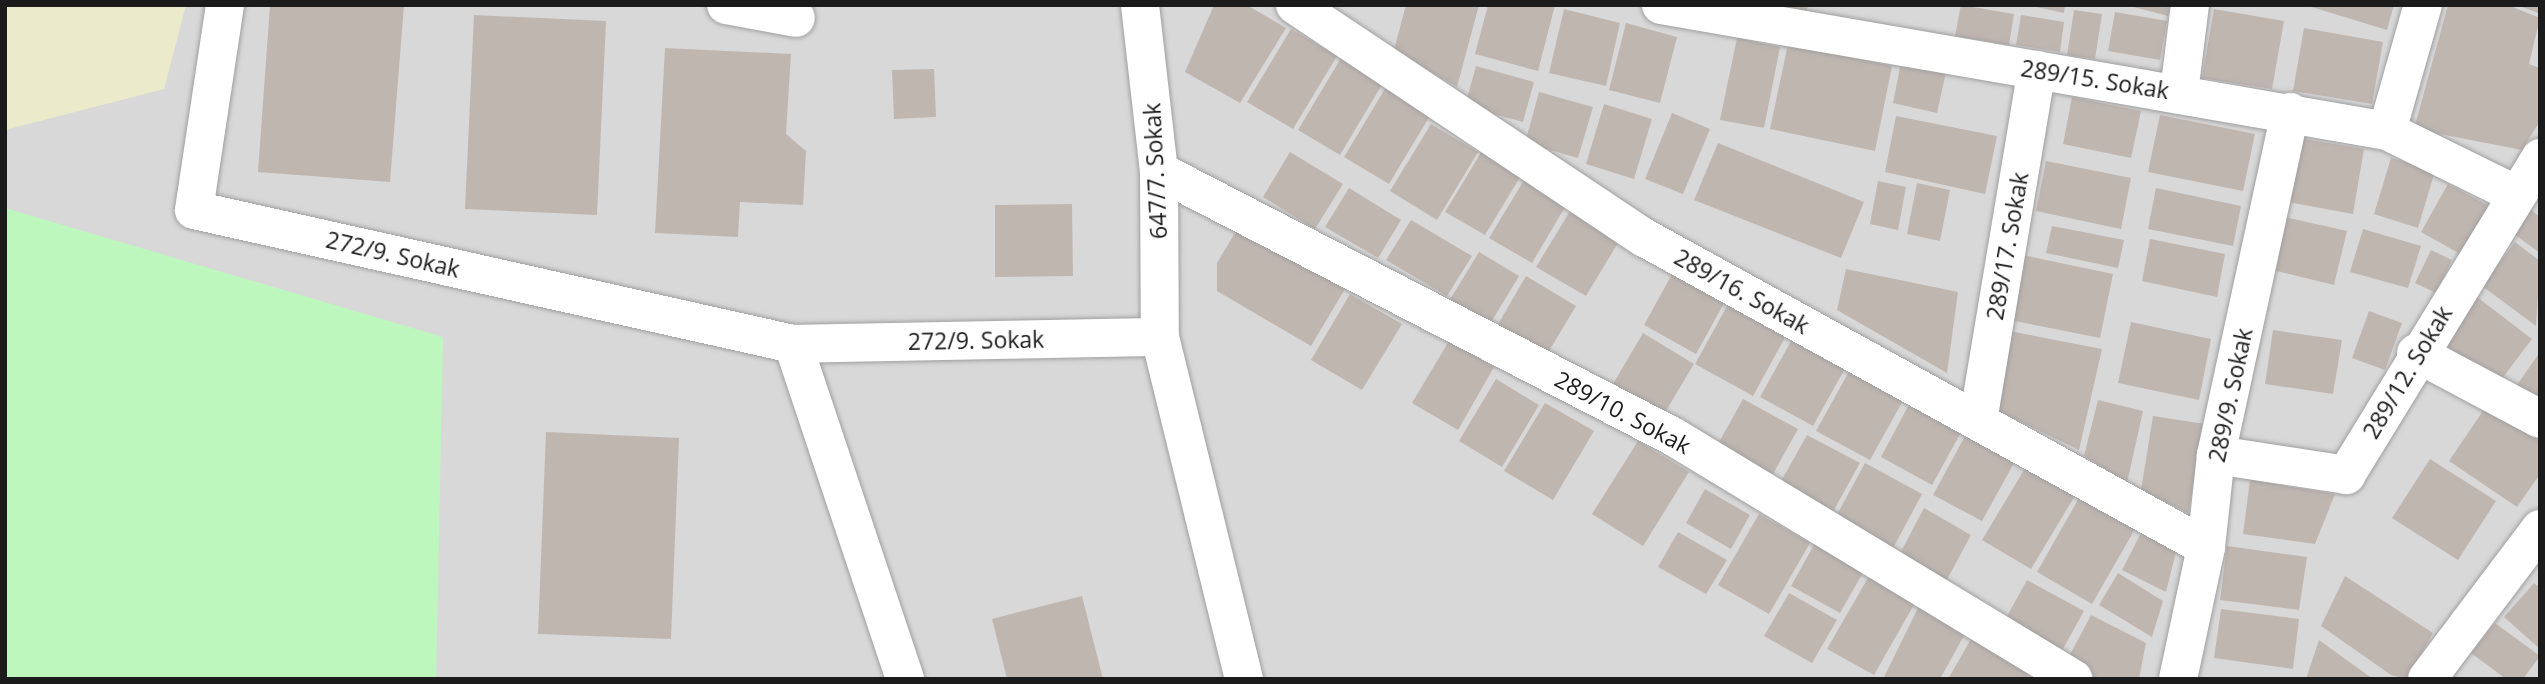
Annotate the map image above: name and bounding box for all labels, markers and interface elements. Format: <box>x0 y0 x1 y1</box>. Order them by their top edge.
street label: 289/15. Sokak <box>2019 54 2171 104</box>
street label: 647/7. Sokak <box>1138 102 1172 240</box>
street label: 289/17. Sokak <box>1980 170 2034 322</box>
street label: 272/9. Sokak <box>323 225 463 283</box>
street label: 289/16. Sokak <box>1670 243 1814 339</box>
street label: 289/12. Sokak <box>2357 301 2457 443</box>
street label: 272/9. Sokak <box>908 325 1044 355</box>
street label: 289/9. Sokak <box>2202 325 2258 465</box>
street label: 289/10. Sokak <box>1550 365 1696 459</box>

